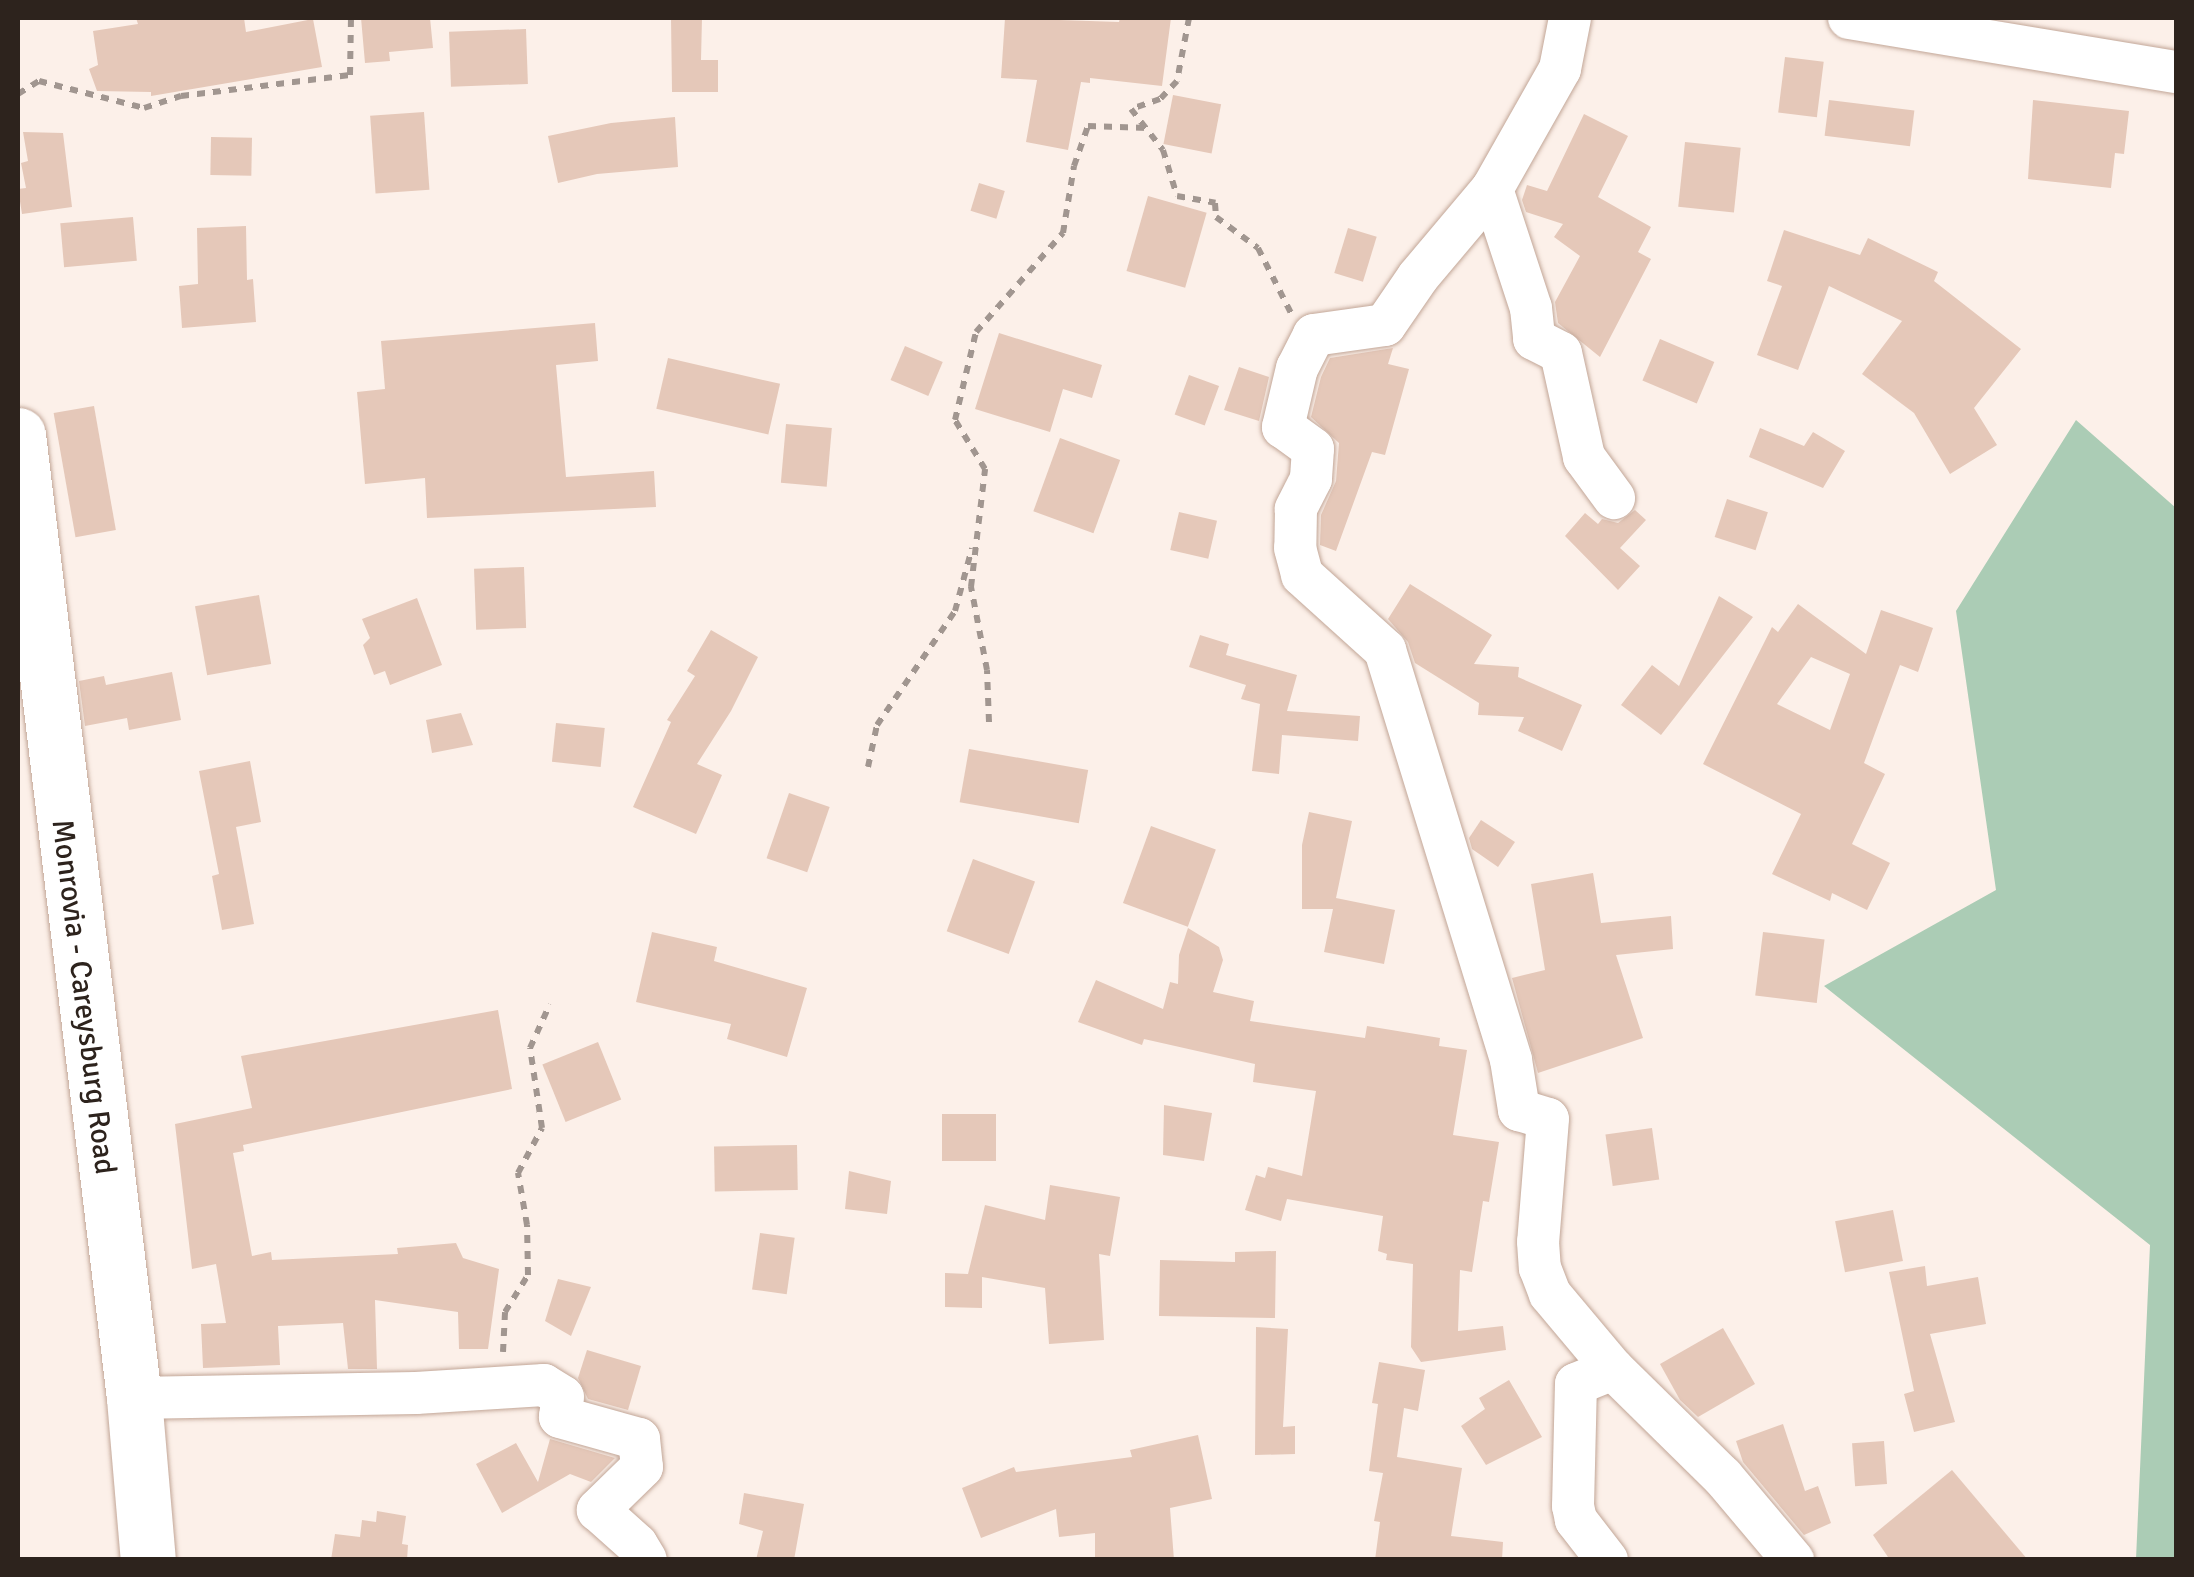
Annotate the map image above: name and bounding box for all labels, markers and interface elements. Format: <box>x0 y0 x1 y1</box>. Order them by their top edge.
street label: Monrovia - Careysburg Road <box>43 817 123 1177</box>

